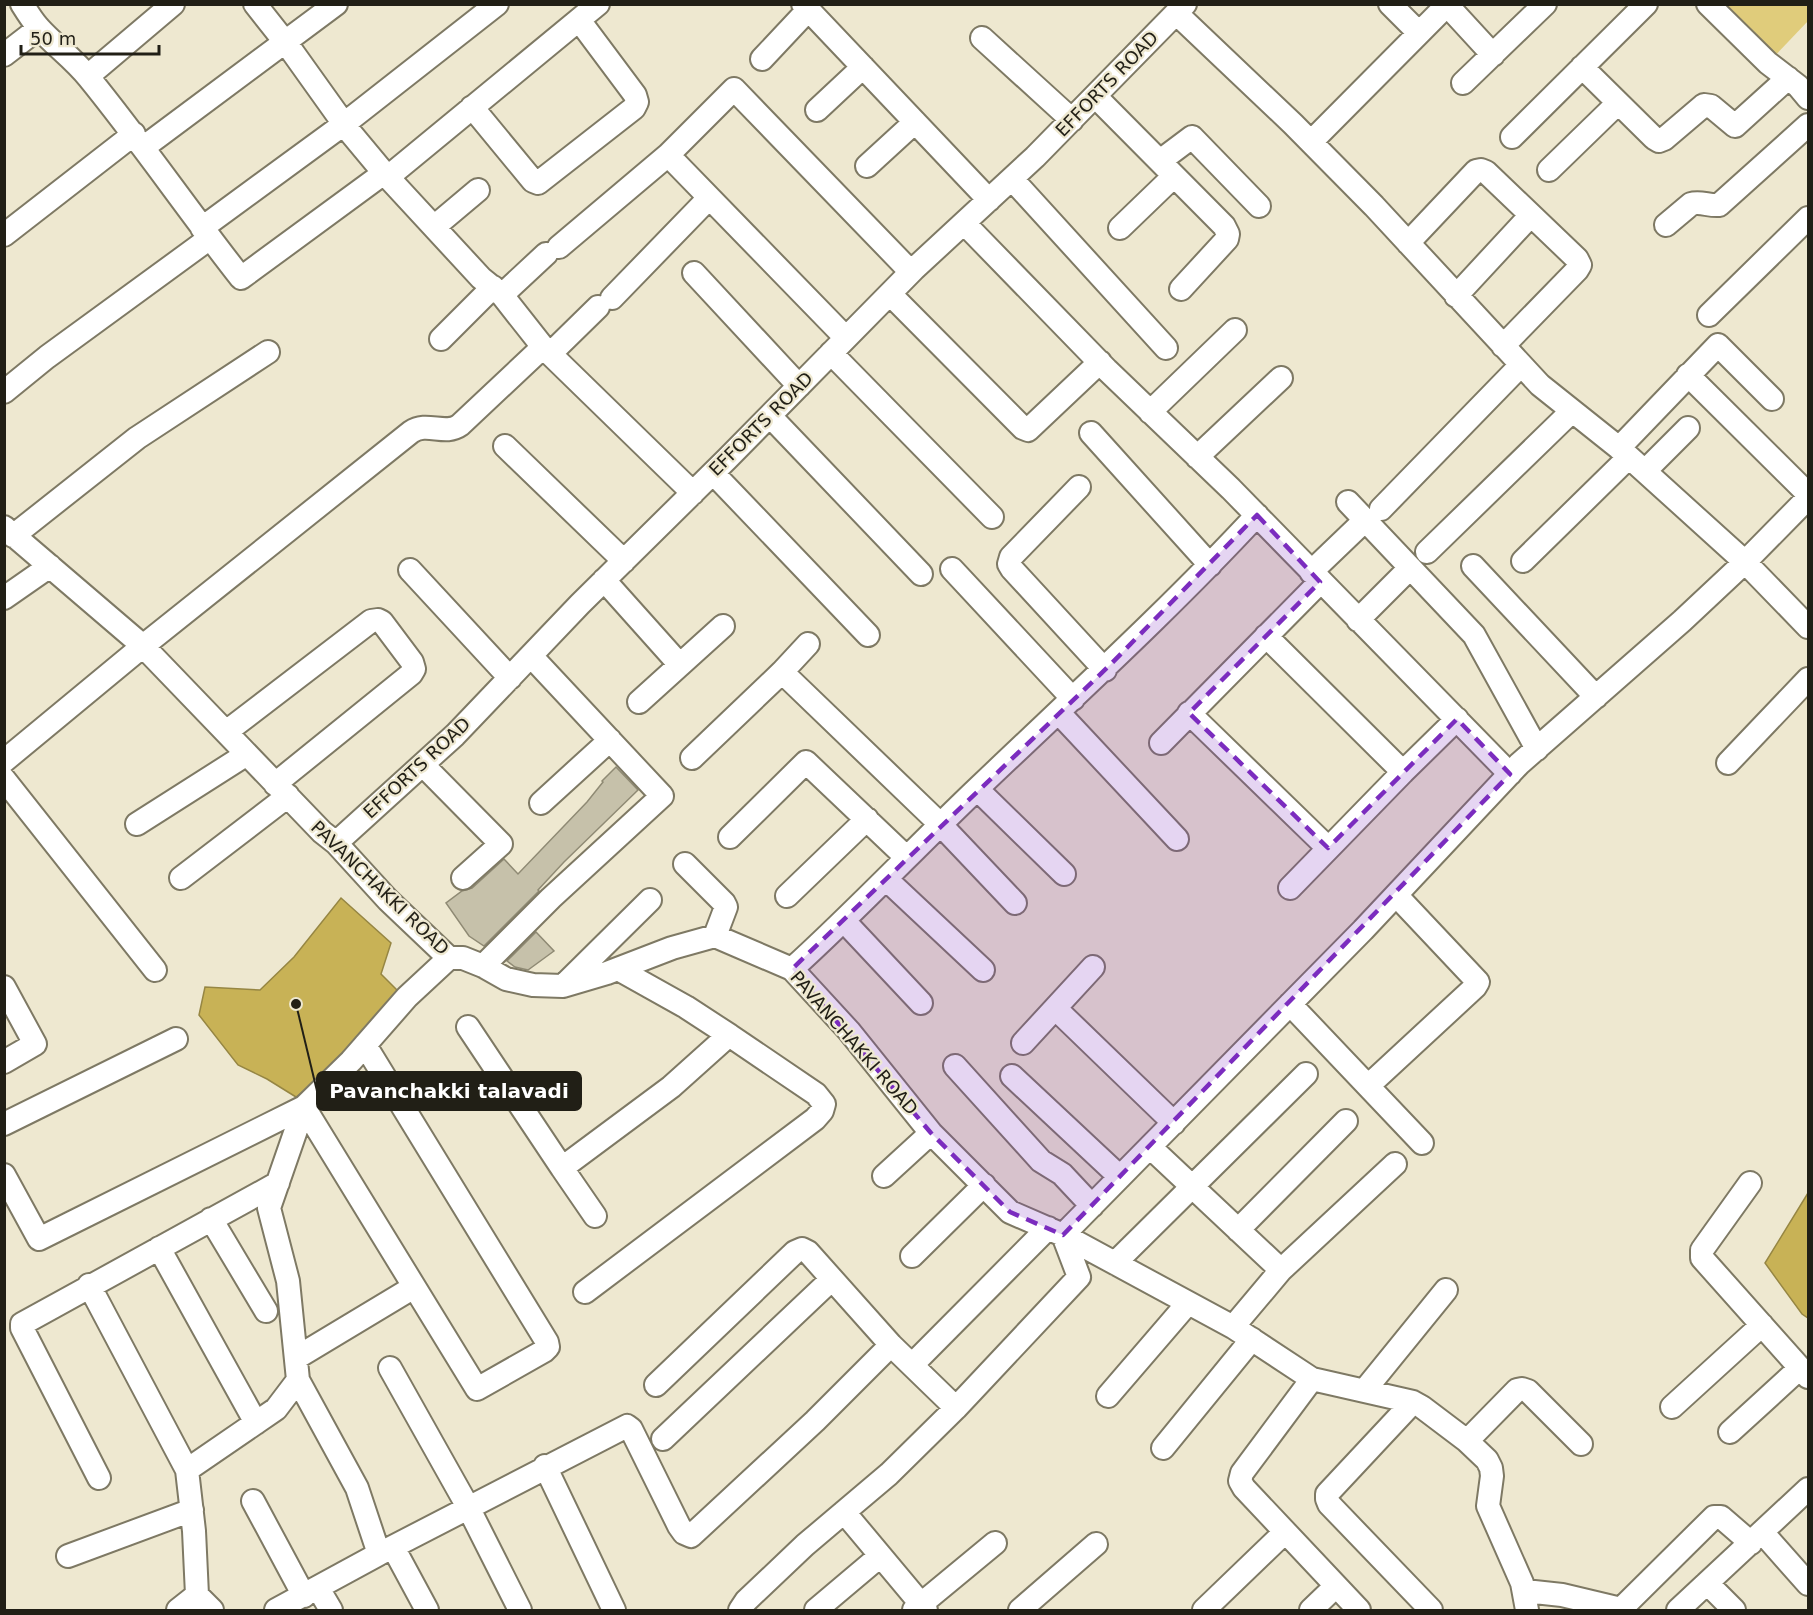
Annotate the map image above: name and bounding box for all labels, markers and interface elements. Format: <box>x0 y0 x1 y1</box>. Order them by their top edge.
scale bar <box>21 18 159 56</box>
street label: EFFORTS ROAD <box>1051 27 1162 141</box>
text: 50 m <box>30 28 76 49</box>
street label: EFFORTS ROAD <box>704 367 817 480</box>
street label: EFFORTS ROAD <box>359 713 474 822</box>
street label: PAVANCHAKKI ROAD <box>307 816 454 959</box>
street label: PAVANCHAKKI ROAD <box>786 967 922 1119</box>
callout: Pavanchakki talavadi <box>317 1072 581 1110</box>
text: Pavanchakki talavadi <box>329 1079 569 1103</box>

